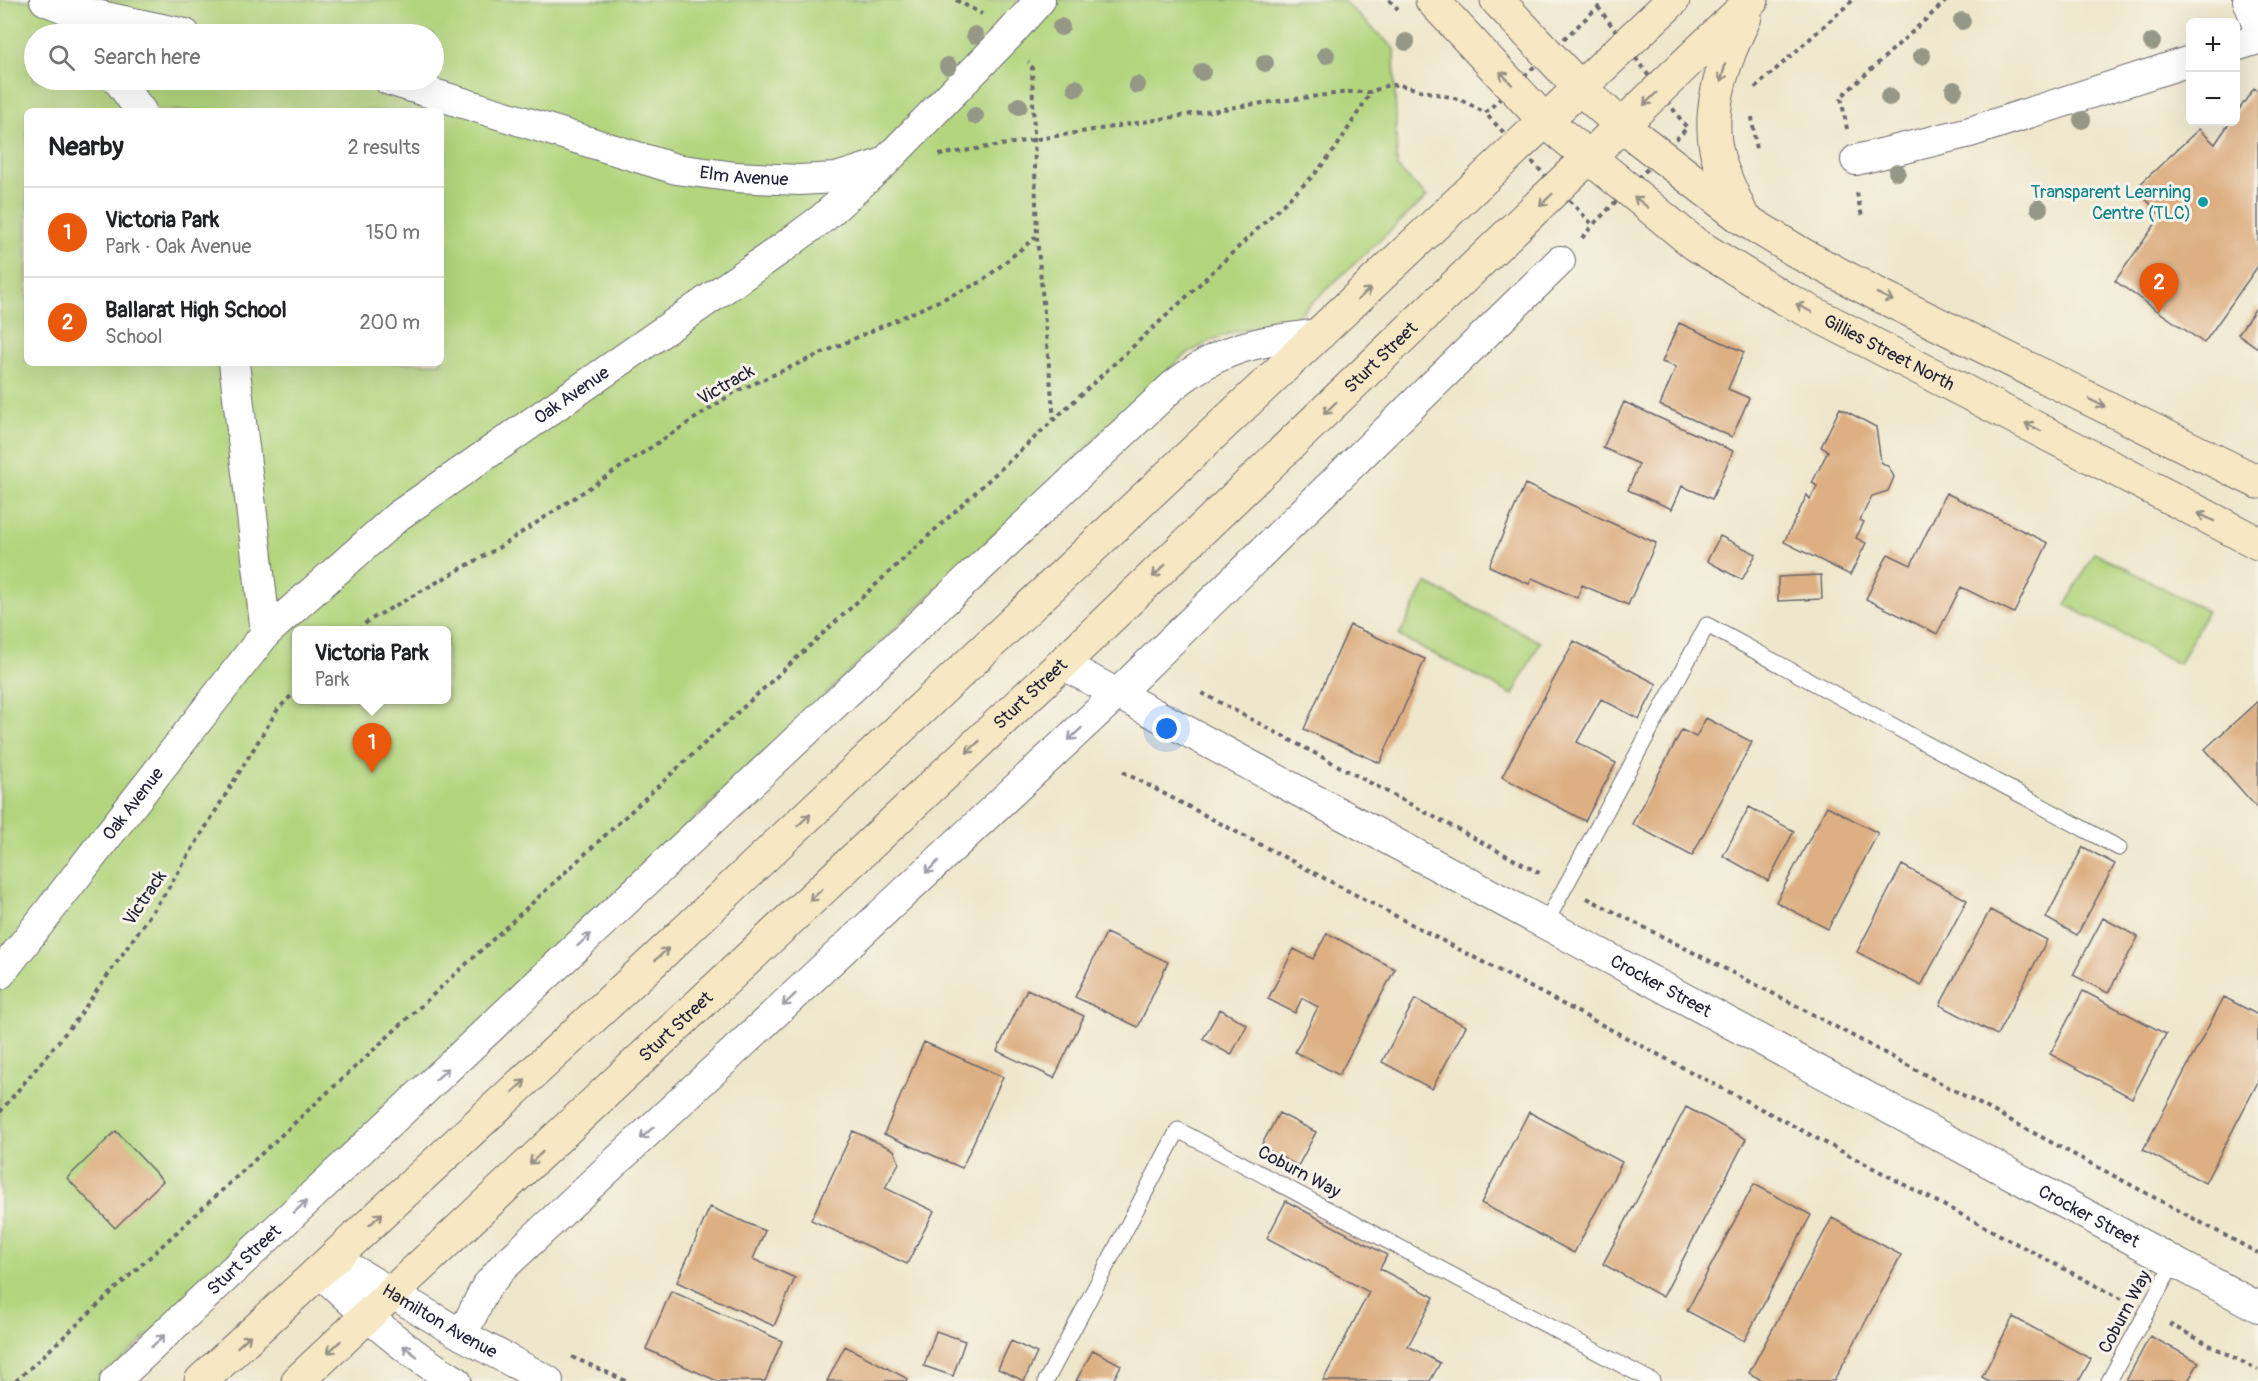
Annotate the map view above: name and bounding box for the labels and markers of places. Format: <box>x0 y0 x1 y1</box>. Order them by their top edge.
place label: Transparent Learning Centre (TLC) <box>2031 181 2191 225</box>
marker: Transparent Learning Centre (TLC) <box>2196 195 2210 209</box>
pin: 2 <box>2140 264 2178 313</box>
pin: 1 <box>352 724 392 773</box>

